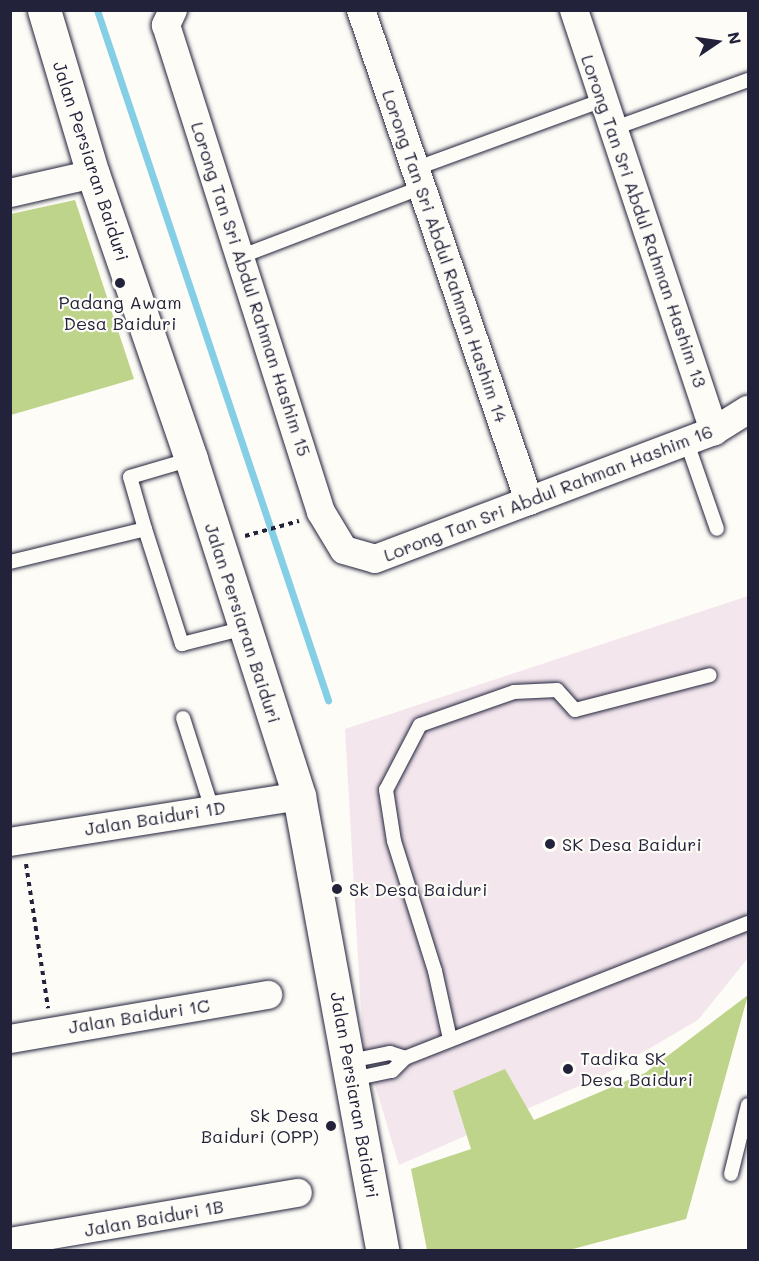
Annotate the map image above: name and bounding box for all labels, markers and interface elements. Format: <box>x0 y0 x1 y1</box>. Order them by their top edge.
north arrow <box>687 12 747 72</box>
text: N <box>723 30 747 46</box>
street label: Lorong Tan Sri Abdul Rahman Hashim 13 <box>577 52 711 390</box>
street label: Jalan Persiaran Baiduri <box>48 58 134 264</box>
street label: Lorong Tan Sri Abdul Rahman Hashim 14 <box>378 87 512 425</box>
street label: Lorong Tan Sri Abdul Rahman Hashim 15 <box>187 119 315 459</box>
marker: Padang Awam Desa Baiduri <box>113 276 127 290</box>
place label: Padang Awam Desa Baiduri <box>59 292 181 334</box>
street label: Lorong Tan Sri Abdul Rahman Hashim 16 <box>380 420 716 566</box>
street label: Jalan Persiaran Baiduri <box>200 520 286 726</box>
street label: Jalan Baiduri 1D <box>83 796 227 840</box>
place label: SK Desa Baiduri <box>562 833 702 855</box>
marker: SK Desa Baiduri <box>543 837 557 851</box>
place label: Sk Desa Baiduri <box>349 878 487 900</box>
marker: Sk Desa Baiduri <box>330 882 344 896</box>
street label: Jalan Persiaran Baiduri <box>326 990 384 1200</box>
street label: Jalan Baiduri 1C <box>67 994 211 1038</box>
place label: Tadika SK Desa Baiduri <box>580 1048 693 1090</box>
marker: Tadika SK Desa Baiduri <box>561 1062 575 1076</box>
place label: Sk Desa Baiduri (OPP) <box>201 1105 319 1148</box>
marker: Sk Desa Baiduri (OPP) <box>324 1119 338 1133</box>
street label: Jalan Baiduri 1B <box>83 1195 225 1241</box>

